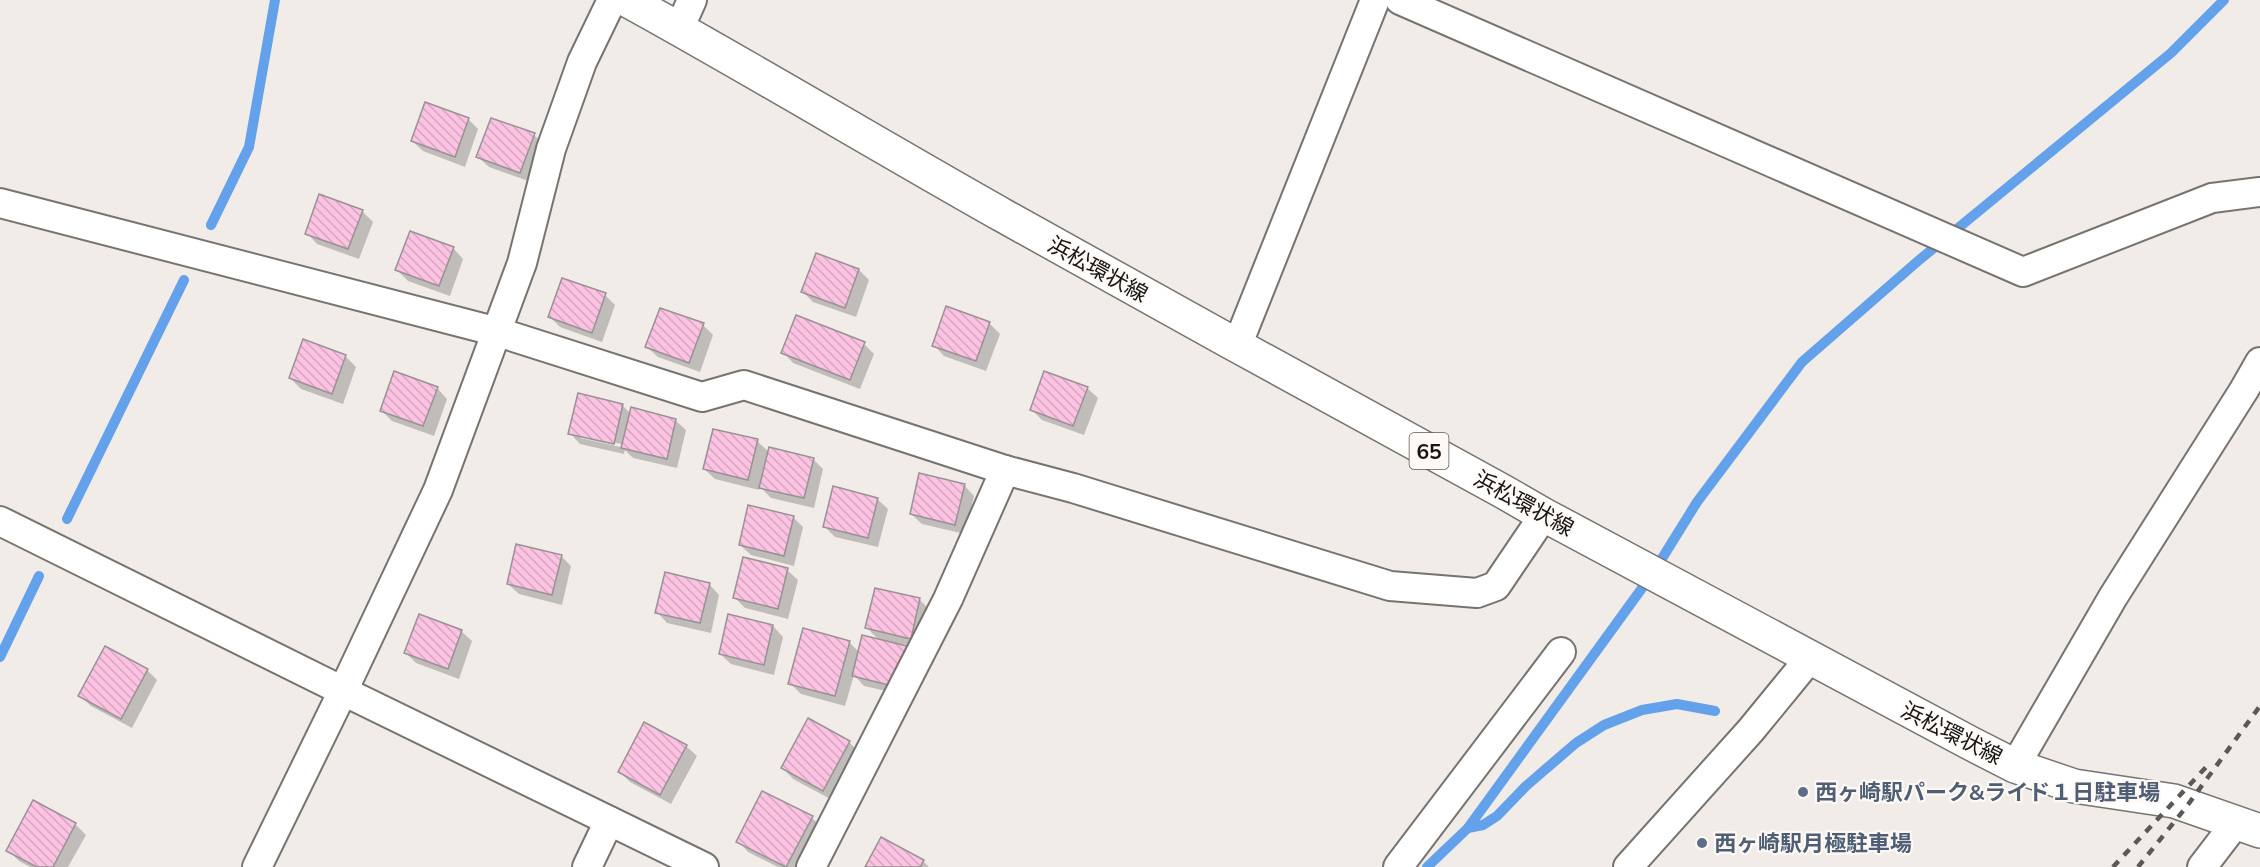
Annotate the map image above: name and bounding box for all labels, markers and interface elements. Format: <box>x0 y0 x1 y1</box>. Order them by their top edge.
street label: 浜松環状線 <box>1043 230 1153 308</box>
road number: 65 <box>1410 433 1448 469</box>
street label: 浜松環状線 <box>1469 464 1579 542</box>
street label: 浜松環状線 <box>1897 696 2007 770</box>
place label: 西ヶ崎駅パーク&ライド１日駐車場 <box>1815 778 2160 806</box>
marker: 西ヶ崎駅パーク&ライド１日駐車場 <box>1796 785 1810 799</box>
place label: 西ヶ崎駅月極駐車場 <box>1714 829 1912 857</box>
marker: 西ヶ崎駅月極駐車場 <box>1695 836 1709 850</box>

